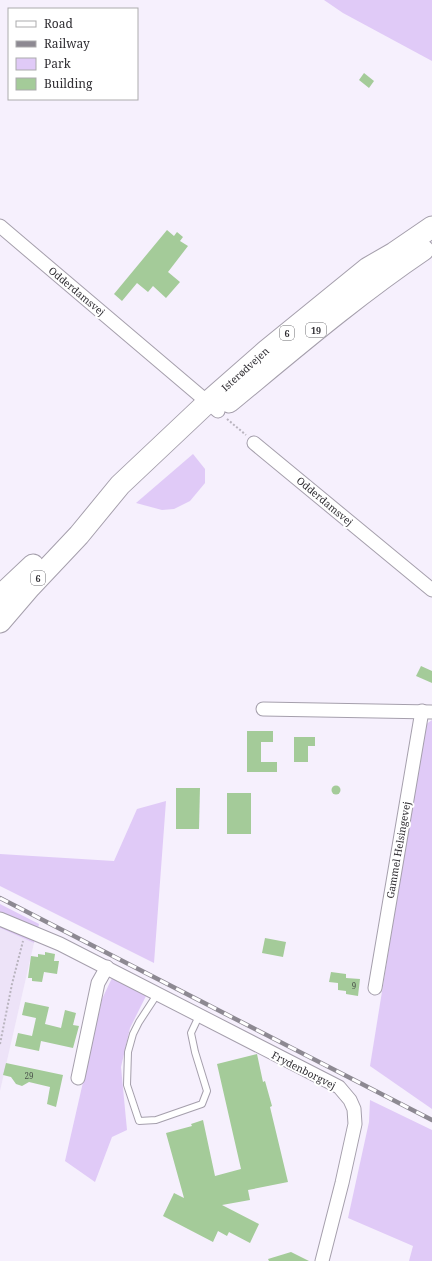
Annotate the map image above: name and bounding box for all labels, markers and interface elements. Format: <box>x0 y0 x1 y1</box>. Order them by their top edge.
legend <box>8 8 138 100</box>
text: Road <box>44 15 74 32</box>
text: Railway <box>44 35 90 52</box>
text: Park <box>44 55 72 72</box>
text: Building <box>44 75 93 92</box>
street label: Odderdamsvej <box>46 263 108 319</box>
road number: 19 <box>306 323 326 337</box>
road number: 6 <box>280 326 294 340</box>
street label: Isterødvejen <box>218 343 272 394</box>
street label: Odderdamsvej <box>294 473 356 529</box>
road number: 6 <box>31 571 45 585</box>
street label: Gammel Helsingevej <box>383 800 413 900</box>
house number: 9 <box>352 980 356 991</box>
street label: Frydenborgvej <box>269 1048 339 1092</box>
house number: 29 <box>25 1070 33 1081</box>

